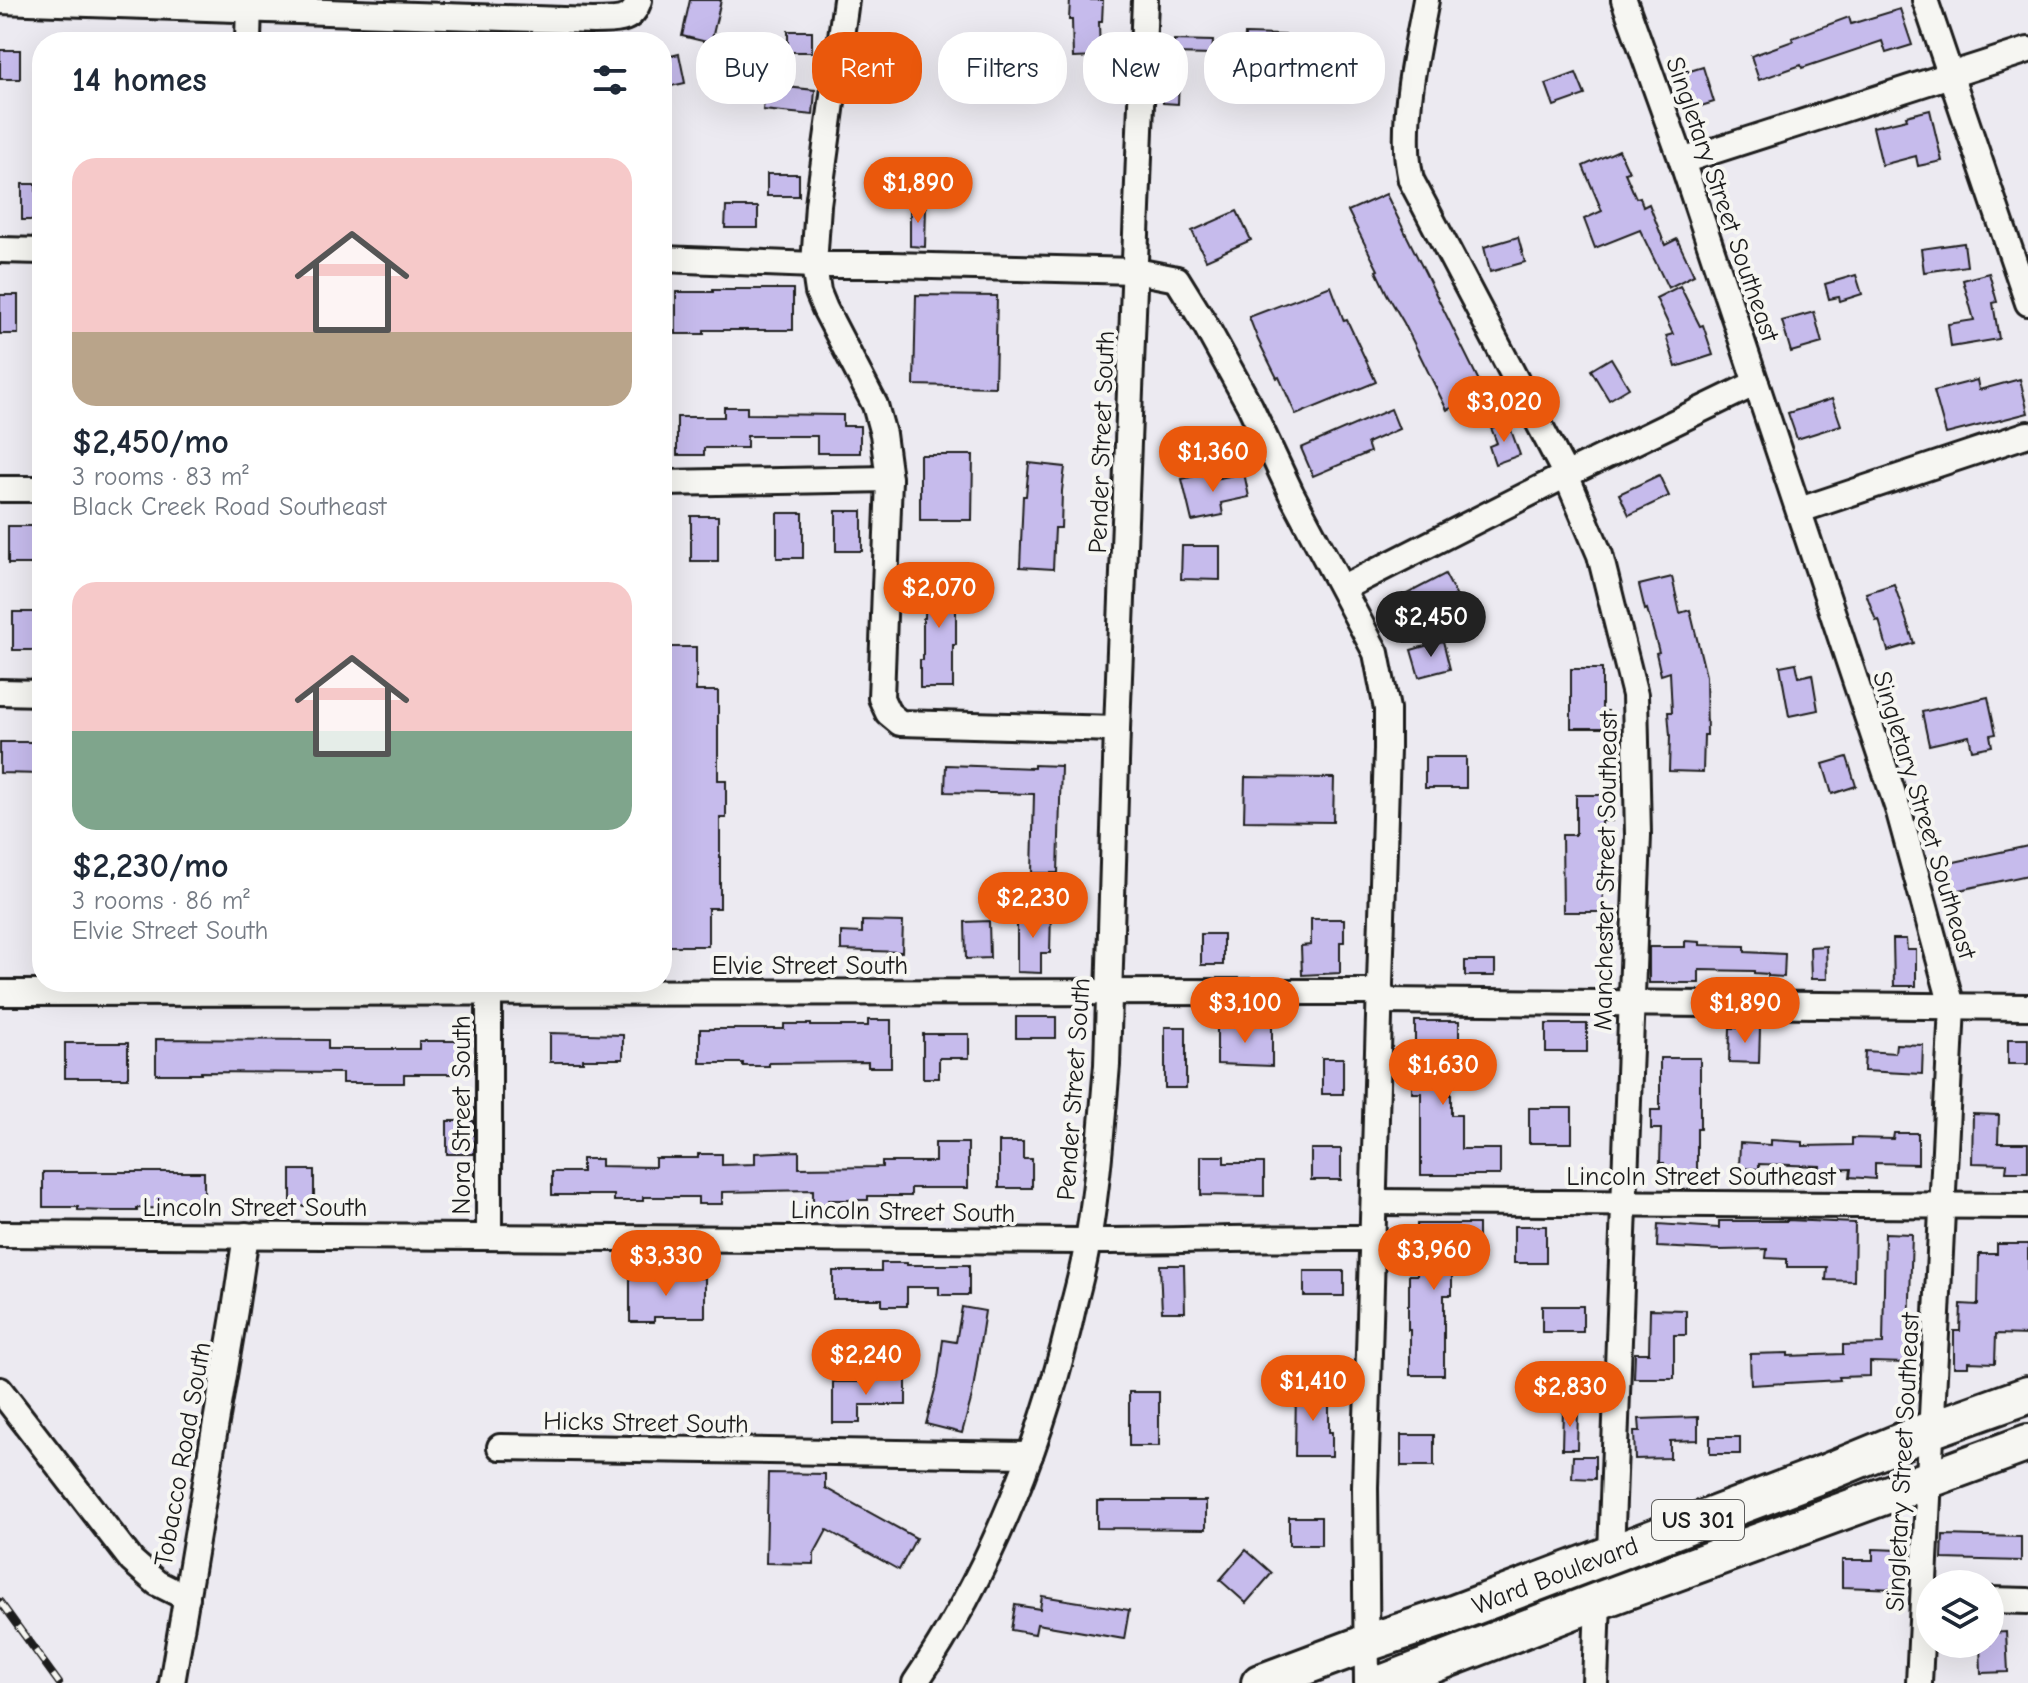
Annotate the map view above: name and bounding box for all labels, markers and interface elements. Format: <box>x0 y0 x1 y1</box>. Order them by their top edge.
chip: Buy <box>696 32 796 104</box>
chip: Rent <box>812 32 922 104</box>
chip: Filters <box>938 32 1067 104</box>
chip: New <box>1083 32 1188 104</box>
chip: Apartment <box>1204 32 1385 104</box>
street label: Singletary Street Southeast <box>1659 53 1785 347</box>
icon: filters <box>588 58 632 102</box>
text: 14 homes <box>72 60 207 100</box>
pin: $1,890 <box>853 157 983 225</box>
text: $1,890 <box>882 168 954 198</box>
icon: home <box>280 210 424 354</box>
street label: Pender Street South <box>1083 330 1121 554</box>
pin: $3,020 <box>1439 376 1569 444</box>
text: $3,020 <box>1466 387 1542 417</box>
text: $2,450/mo <box>72 422 229 462</box>
pin: $1,360 <box>1148 426 1278 494</box>
text: $1,360 <box>1177 437 1249 467</box>
text: 3 rooms · 83 m² <box>72 462 249 492</box>
text: Black Creek Road Southeast <box>72 492 386 522</box>
pin: $2,070 <box>874 562 1004 630</box>
text: $2,070 <box>901 573 977 603</box>
pin: $2,450 <box>1366 591 1496 659</box>
text: $2,450 <box>1394 602 1468 632</box>
icon: home <box>280 634 424 778</box>
street label: Singletary Street Southeast <box>1866 668 1983 964</box>
street label: Manchester Street Southeast <box>1588 709 1624 1031</box>
text: $2,230/mo <box>72 846 229 886</box>
pin: $2,230 <box>968 872 1098 940</box>
text: $2,230 <box>996 883 1070 913</box>
text: 3 rooms · 86 m² <box>72 886 250 916</box>
text: Elvie Street South <box>72 916 268 946</box>
street label: Elvie Street South <box>712 951 908 981</box>
street label: Pender Street South <box>1051 977 1097 1201</box>
pin: $3,100 <box>1180 977 1310 1045</box>
pin: $1,890 <box>1680 977 1810 1045</box>
text: $3,100 <box>1208 988 1282 1018</box>
text: $1,890 <box>1709 988 1781 1018</box>
street label: Nora Street South <box>447 1015 477 1215</box>
pin: $1,630 <box>1378 1039 1508 1107</box>
text: $1,630 <box>1407 1050 1479 1080</box>
street label: Lincoln Street Southeast <box>1566 1162 1837 1192</box>
street label: Lincoln Street South <box>143 1193 367 1223</box>
street label: Lincoln Street South <box>790 1195 1016 1229</box>
pin: $3,960 <box>1369 1224 1499 1292</box>
pin: $3,330 <box>601 1230 731 1298</box>
text: $3,960 <box>1396 1235 1472 1265</box>
text: $3,330 <box>629 1241 703 1271</box>
street label: Singletary Street Southeast <box>1880 1310 1926 1612</box>
pin: $2,240 <box>801 1329 931 1397</box>
street label: Tobacco Road South <box>148 1340 217 1569</box>
text: $2,240 <box>830 1340 902 1370</box>
pin: $1,410 <box>1248 1355 1378 1423</box>
pin: $2,830 <box>1505 1361 1635 1429</box>
text: $1,410 <box>1279 1366 1347 1396</box>
text: $2,830 <box>1533 1372 1607 1402</box>
street label: Hicks Street South <box>543 1406 749 1440</box>
road number: US 301 <box>1652 1500 1744 1540</box>
street label: Ward Boulevard <box>1468 1531 1643 1621</box>
map controls <box>1916 1570 2004 1658</box>
button: layers <box>1916 1570 2004 1658</box>

